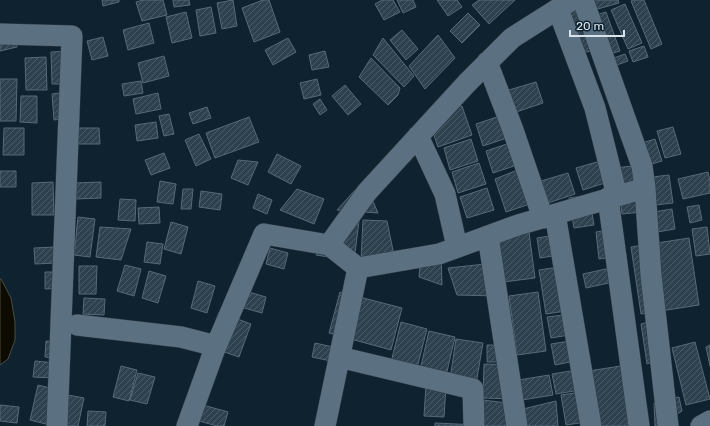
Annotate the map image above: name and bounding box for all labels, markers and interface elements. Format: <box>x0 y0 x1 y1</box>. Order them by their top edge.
scale bar <box>570 12 624 38</box>
text: 20 m <box>576 19 604 33</box>

